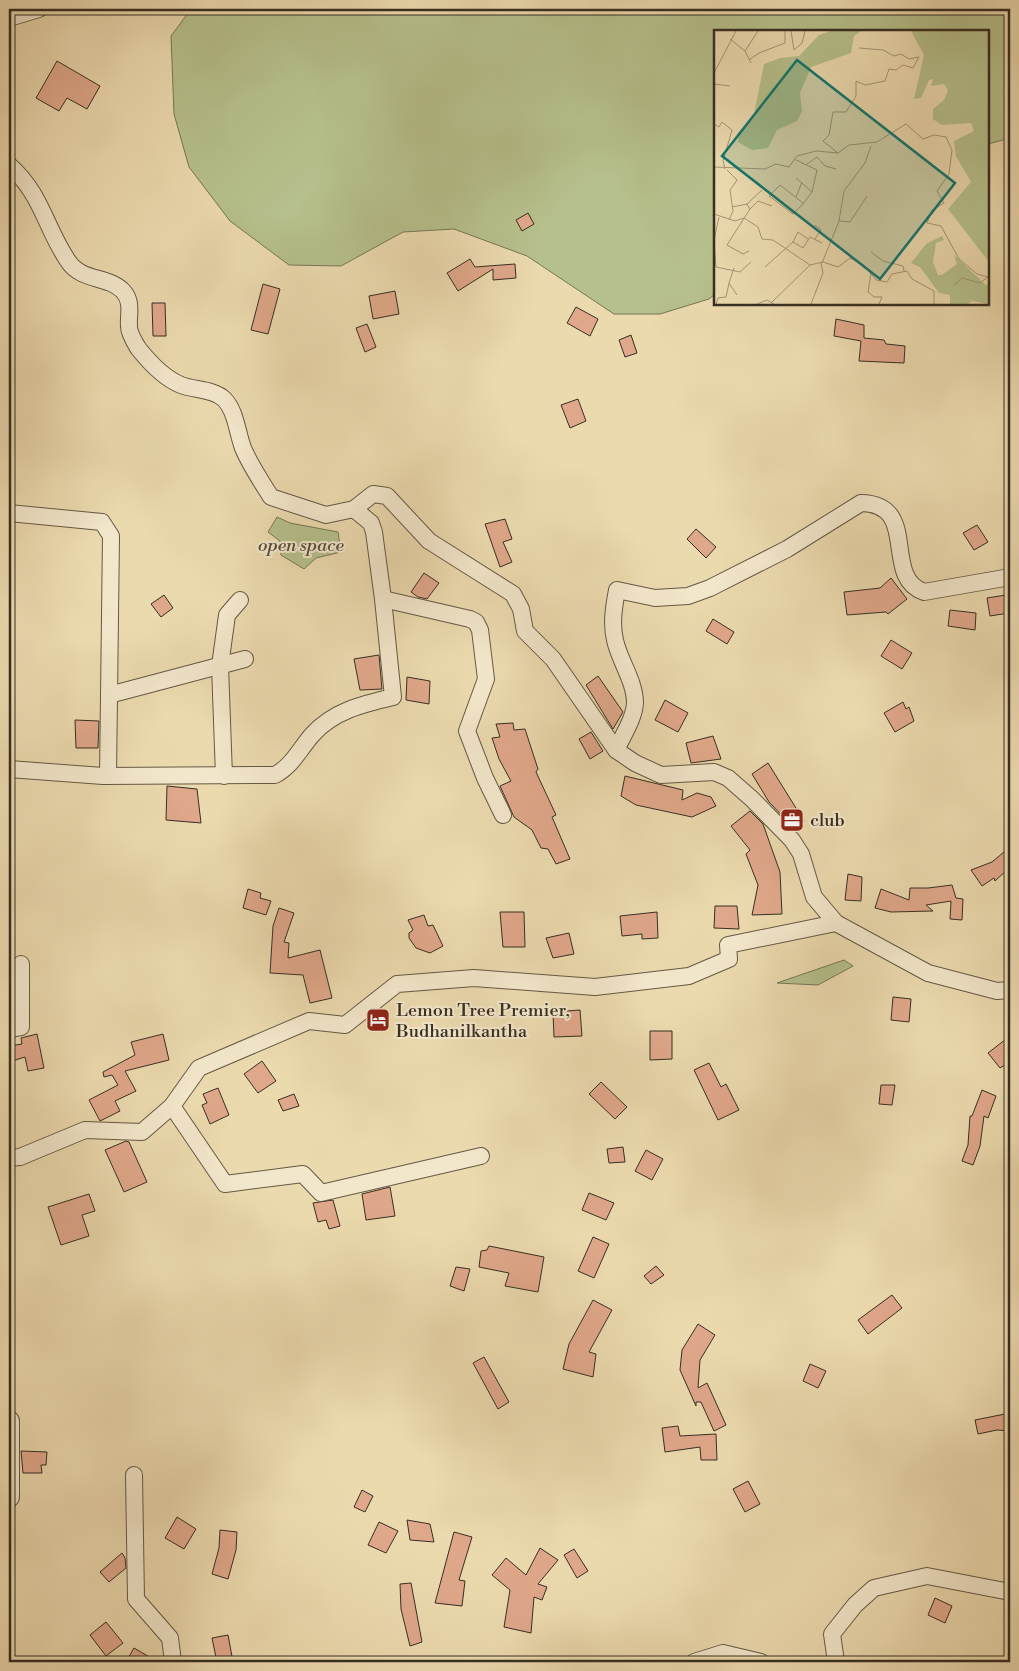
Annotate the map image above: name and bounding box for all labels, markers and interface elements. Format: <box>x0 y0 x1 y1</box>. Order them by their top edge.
inset map <box>714 30 989 305</box>
park label: open space <box>258 534 345 557</box>
office icon: club <box>779 807 805 833</box>
place label: club <box>810 809 845 832</box>
place label: Lemon Tree Premier, Budhanilkantha <box>395 999 570 1043</box>
hotel icon: Lemon Tree Premier, Budhanilkantha <box>365 1007 391 1033</box>

